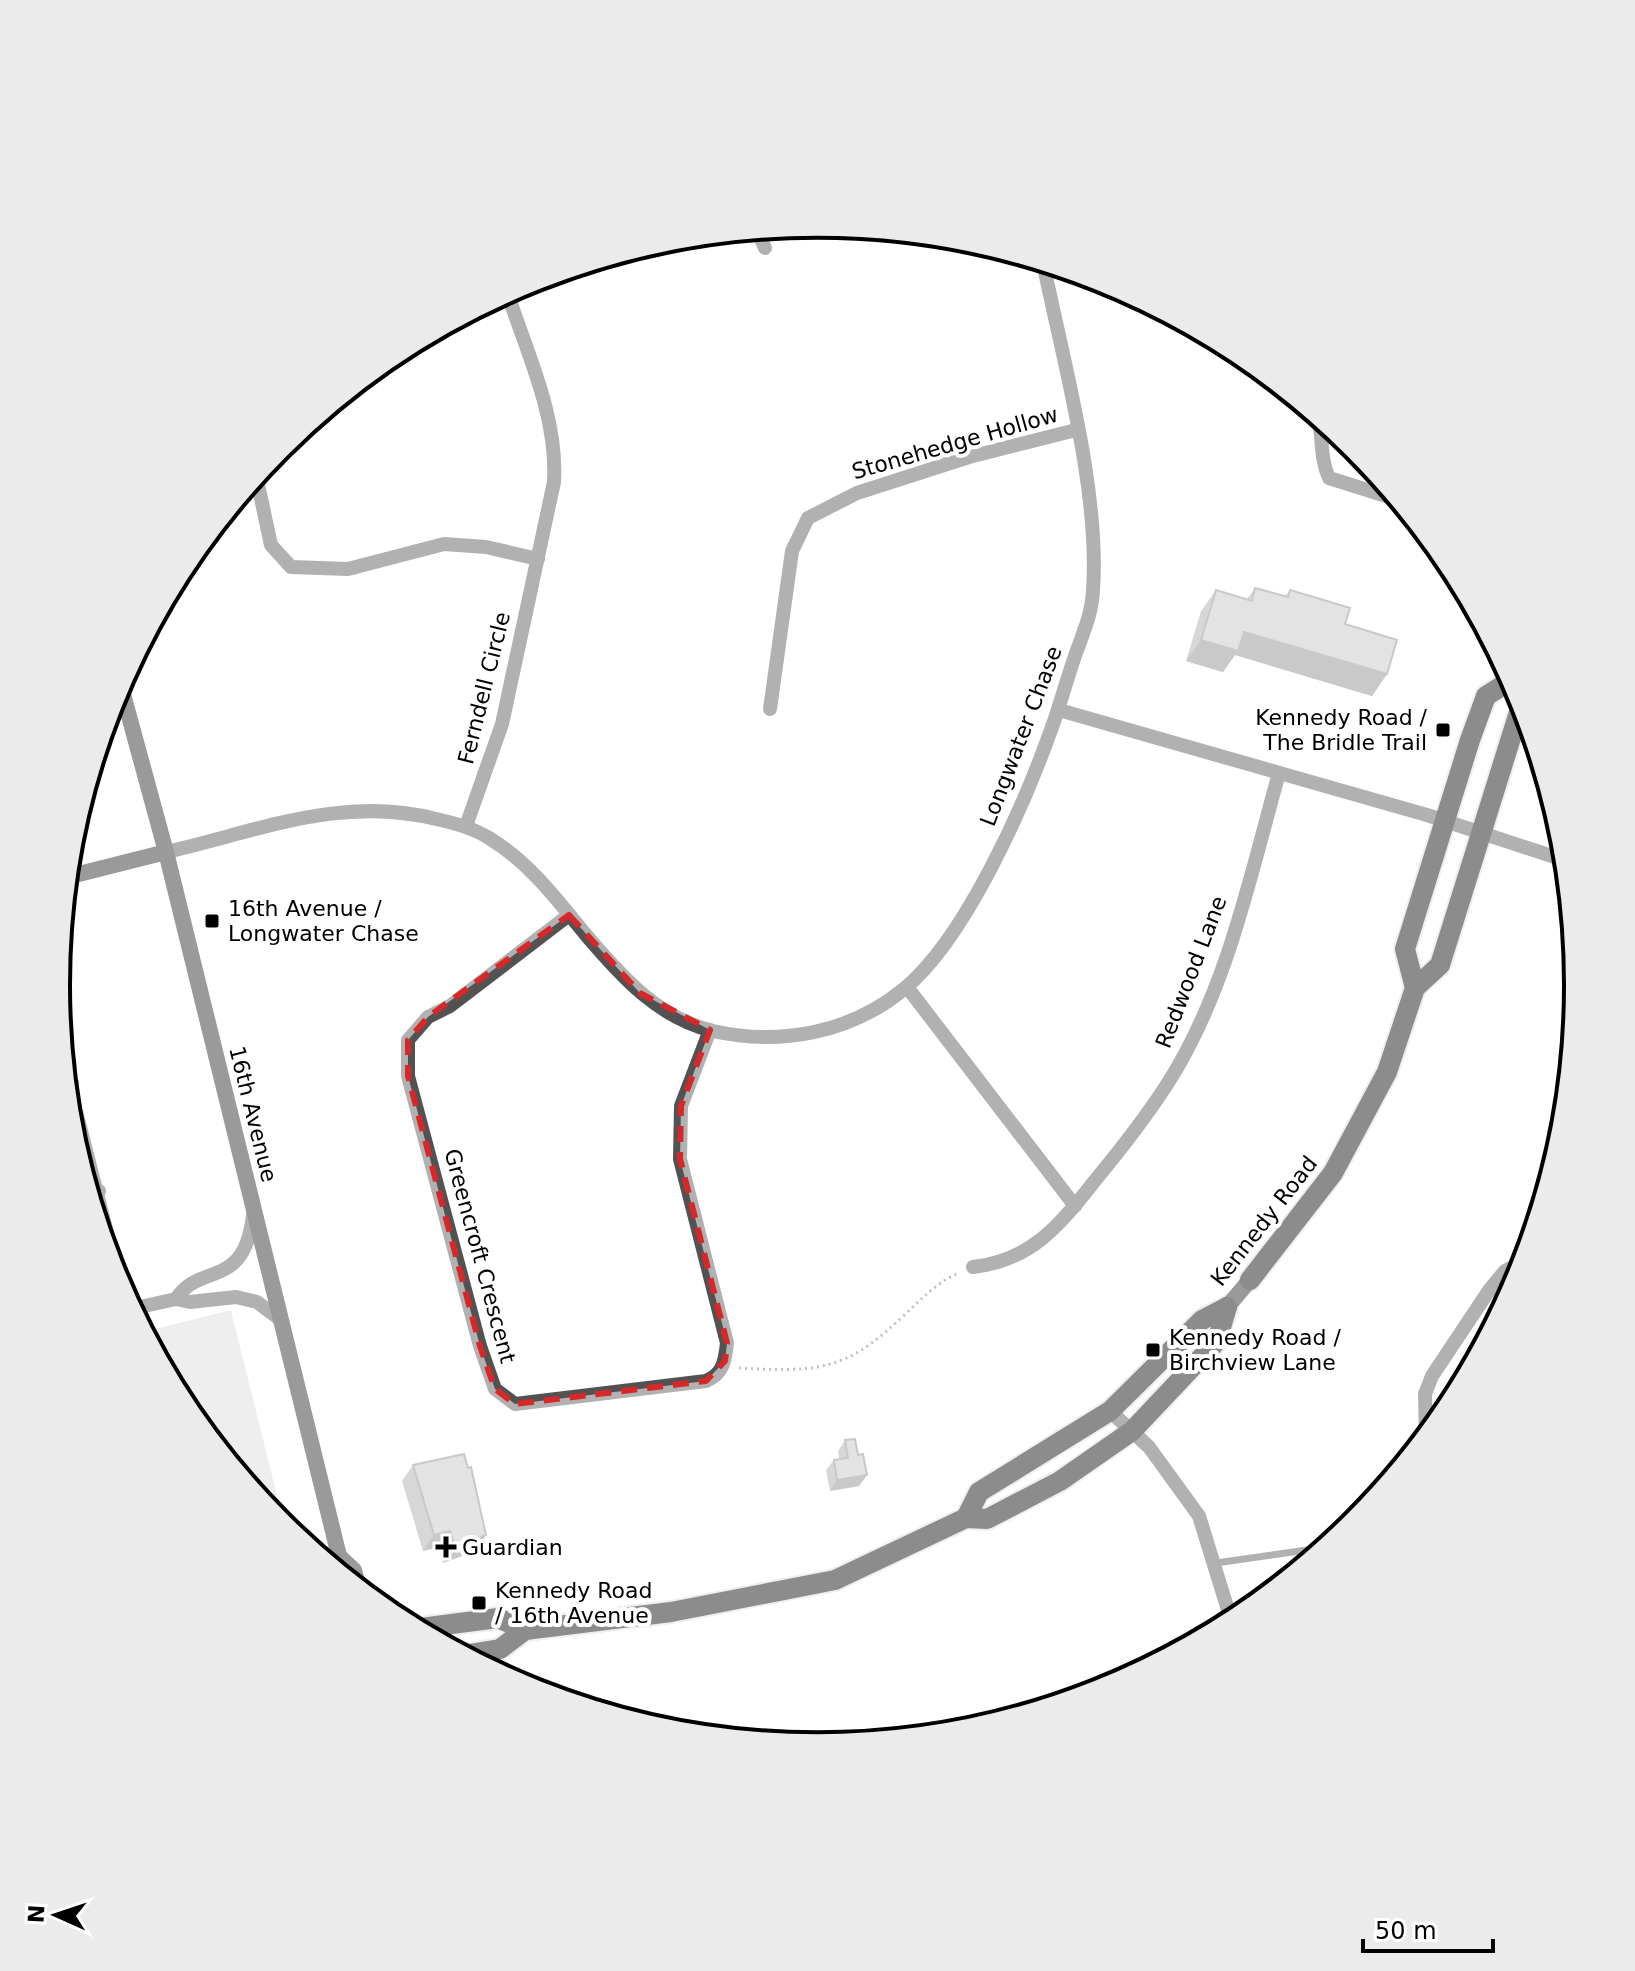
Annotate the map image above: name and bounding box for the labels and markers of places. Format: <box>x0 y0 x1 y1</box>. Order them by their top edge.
place label: Kennedy Road / The Bridle Trail <box>1255 705 1428 755</box>
marker: Kennedy Road / The Bridle Trail <box>1434 721 1452 739</box>
place label: 16th Avenue / Longwater Chase <box>228 896 419 946</box>
marker: 16th Avenue / Longwater Chase <box>203 912 221 930</box>
place label: Kennedy Road / Birchview Lane <box>1169 1325 1341 1375</box>
marker: Kennedy Road / Birchview Lane <box>1144 1341 1162 1359</box>
place label: Guardian <box>462 1535 563 1560</box>
marker: Guardian <box>437 1538 455 1556</box>
place label: Kennedy Road / 16th Avenue <box>495 1578 652 1628</box>
marker: Kennedy Road / 16th Avenue <box>470 1594 488 1612</box>

